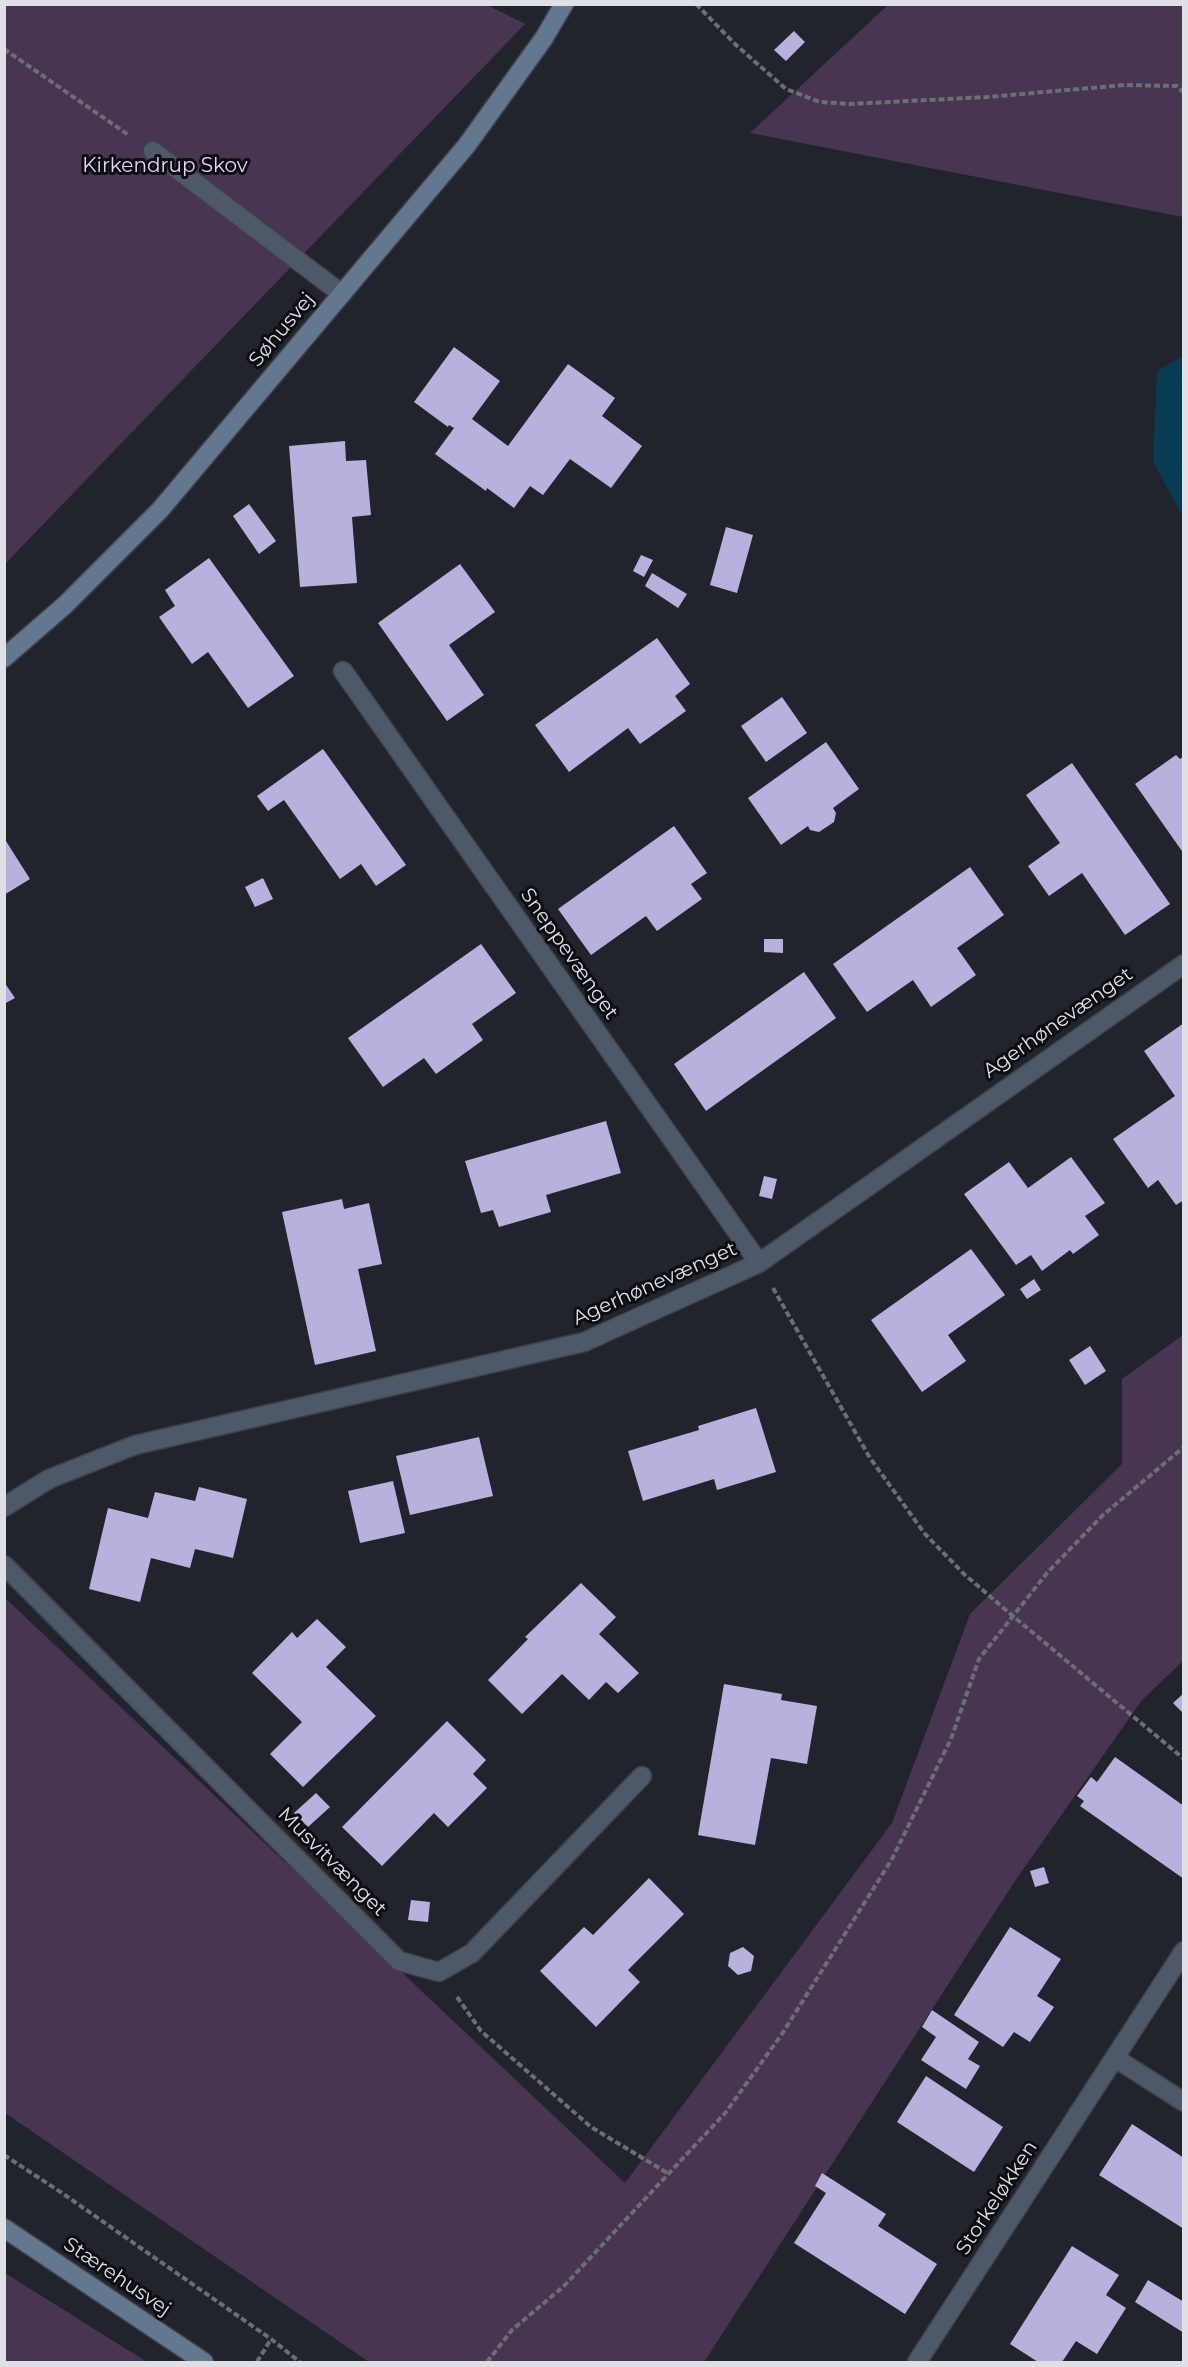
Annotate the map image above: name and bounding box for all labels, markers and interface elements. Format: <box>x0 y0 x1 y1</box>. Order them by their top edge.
park label: Kirkendrup Skov <box>82 154 248 178</box>
street label: Søhusvej <box>244 288 320 372</box>
street label: Sneppevænget <box>515 884 623 1024</box>
street label: Agerhønevænget <box>979 962 1137 1084</box>
street label: Agerhønevænget <box>569 1237 741 1331</box>
street label: Musvitvænget <box>273 1803 391 1921</box>
street label: Storkeløkken <box>951 2136 1043 2260</box>
street label: Stærehusvej <box>59 2232 175 2322</box>

